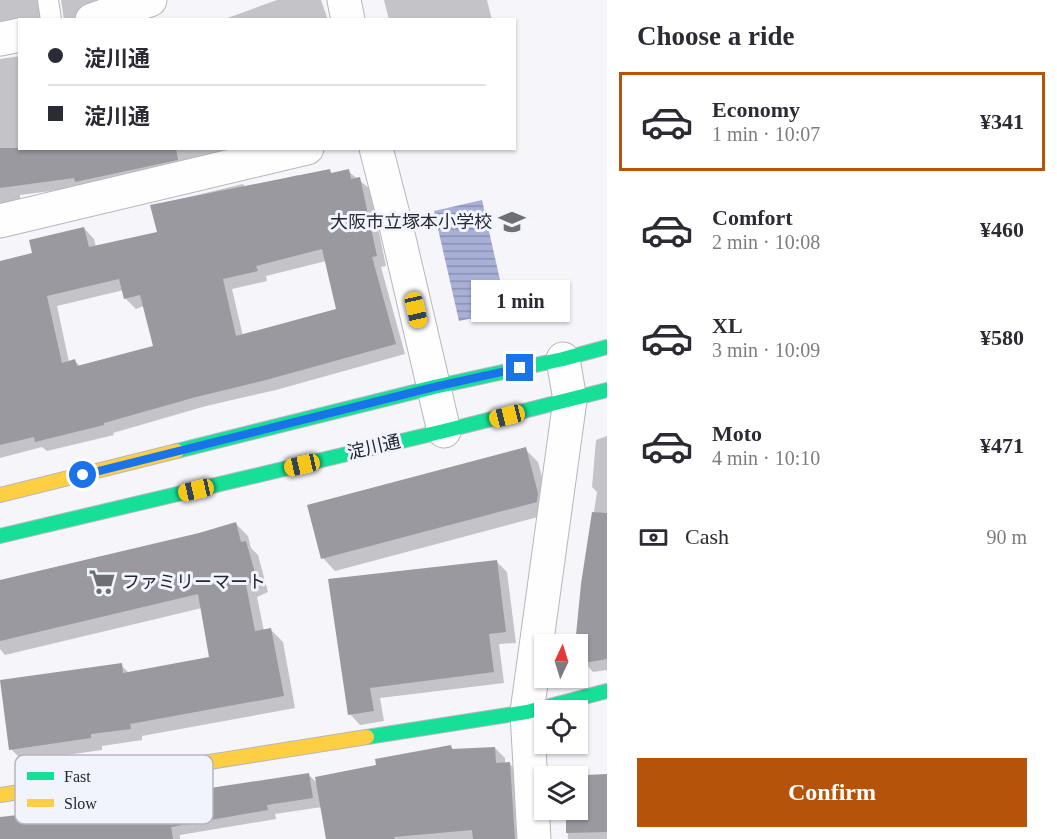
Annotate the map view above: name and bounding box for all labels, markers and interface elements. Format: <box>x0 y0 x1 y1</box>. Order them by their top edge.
text: Choose a ride <box>637 21 795 51</box>
text: 淀川通 <box>84 46 150 71</box>
icon: car <box>640 95 694 149</box>
text: Economy <box>712 97 800 122</box>
text: 淀川通 <box>84 104 150 129</box>
text: ¥341 <box>980 109 1024 134</box>
text: 1 min · 10:07 <box>712 123 820 145</box>
icon: car <box>640 203 694 257</box>
text: Comfort <box>712 205 793 230</box>
school or university icon: 大阪市立塚本小学校 <box>497 207 527 237</box>
place label: 大阪市立塚本小学校 <box>330 212 492 232</box>
text: ¥460 <box>980 217 1024 242</box>
text: 2 min · 10:08 <box>712 231 820 253</box>
callout: 1 min <box>470 281 570 323</box>
car <box>403 290 429 330</box>
text: 1 min <box>496 290 545 312</box>
icon: car <box>640 311 694 365</box>
text: XL <box>712 313 743 338</box>
text: ¥580 <box>980 325 1024 350</box>
text: 3 min · 10:09 <box>712 339 820 361</box>
route end <box>506 354 533 381</box>
car <box>487 403 527 429</box>
icon: car <box>640 419 694 473</box>
text: Moto <box>712 421 762 446</box>
street label: 淀川通 <box>345 431 403 463</box>
text: ¥471 <box>980 433 1024 458</box>
text: 4 min · 10:10 <box>712 447 820 469</box>
car <box>282 452 322 478</box>
route start <box>69 461 96 488</box>
car <box>176 477 216 503</box>
icon: cash <box>637 521 670 554</box>
text: Cash <box>685 524 729 549</box>
text: 90 m <box>986 526 1027 548</box>
supermarket icon: ファミリーマート <box>87 567 117 597</box>
place label: ファミリーマート <box>122 572 266 592</box>
north arrow <box>534 634 588 688</box>
map controls <box>534 634 588 820</box>
button: locate <box>534 700 588 754</box>
legend <box>15 755 213 824</box>
button: Confirm <box>637 758 1027 827</box>
button: layers <box>534 766 588 820</box>
text: Fast <box>64 768 91 785</box>
text: Slow <box>64 795 97 812</box>

